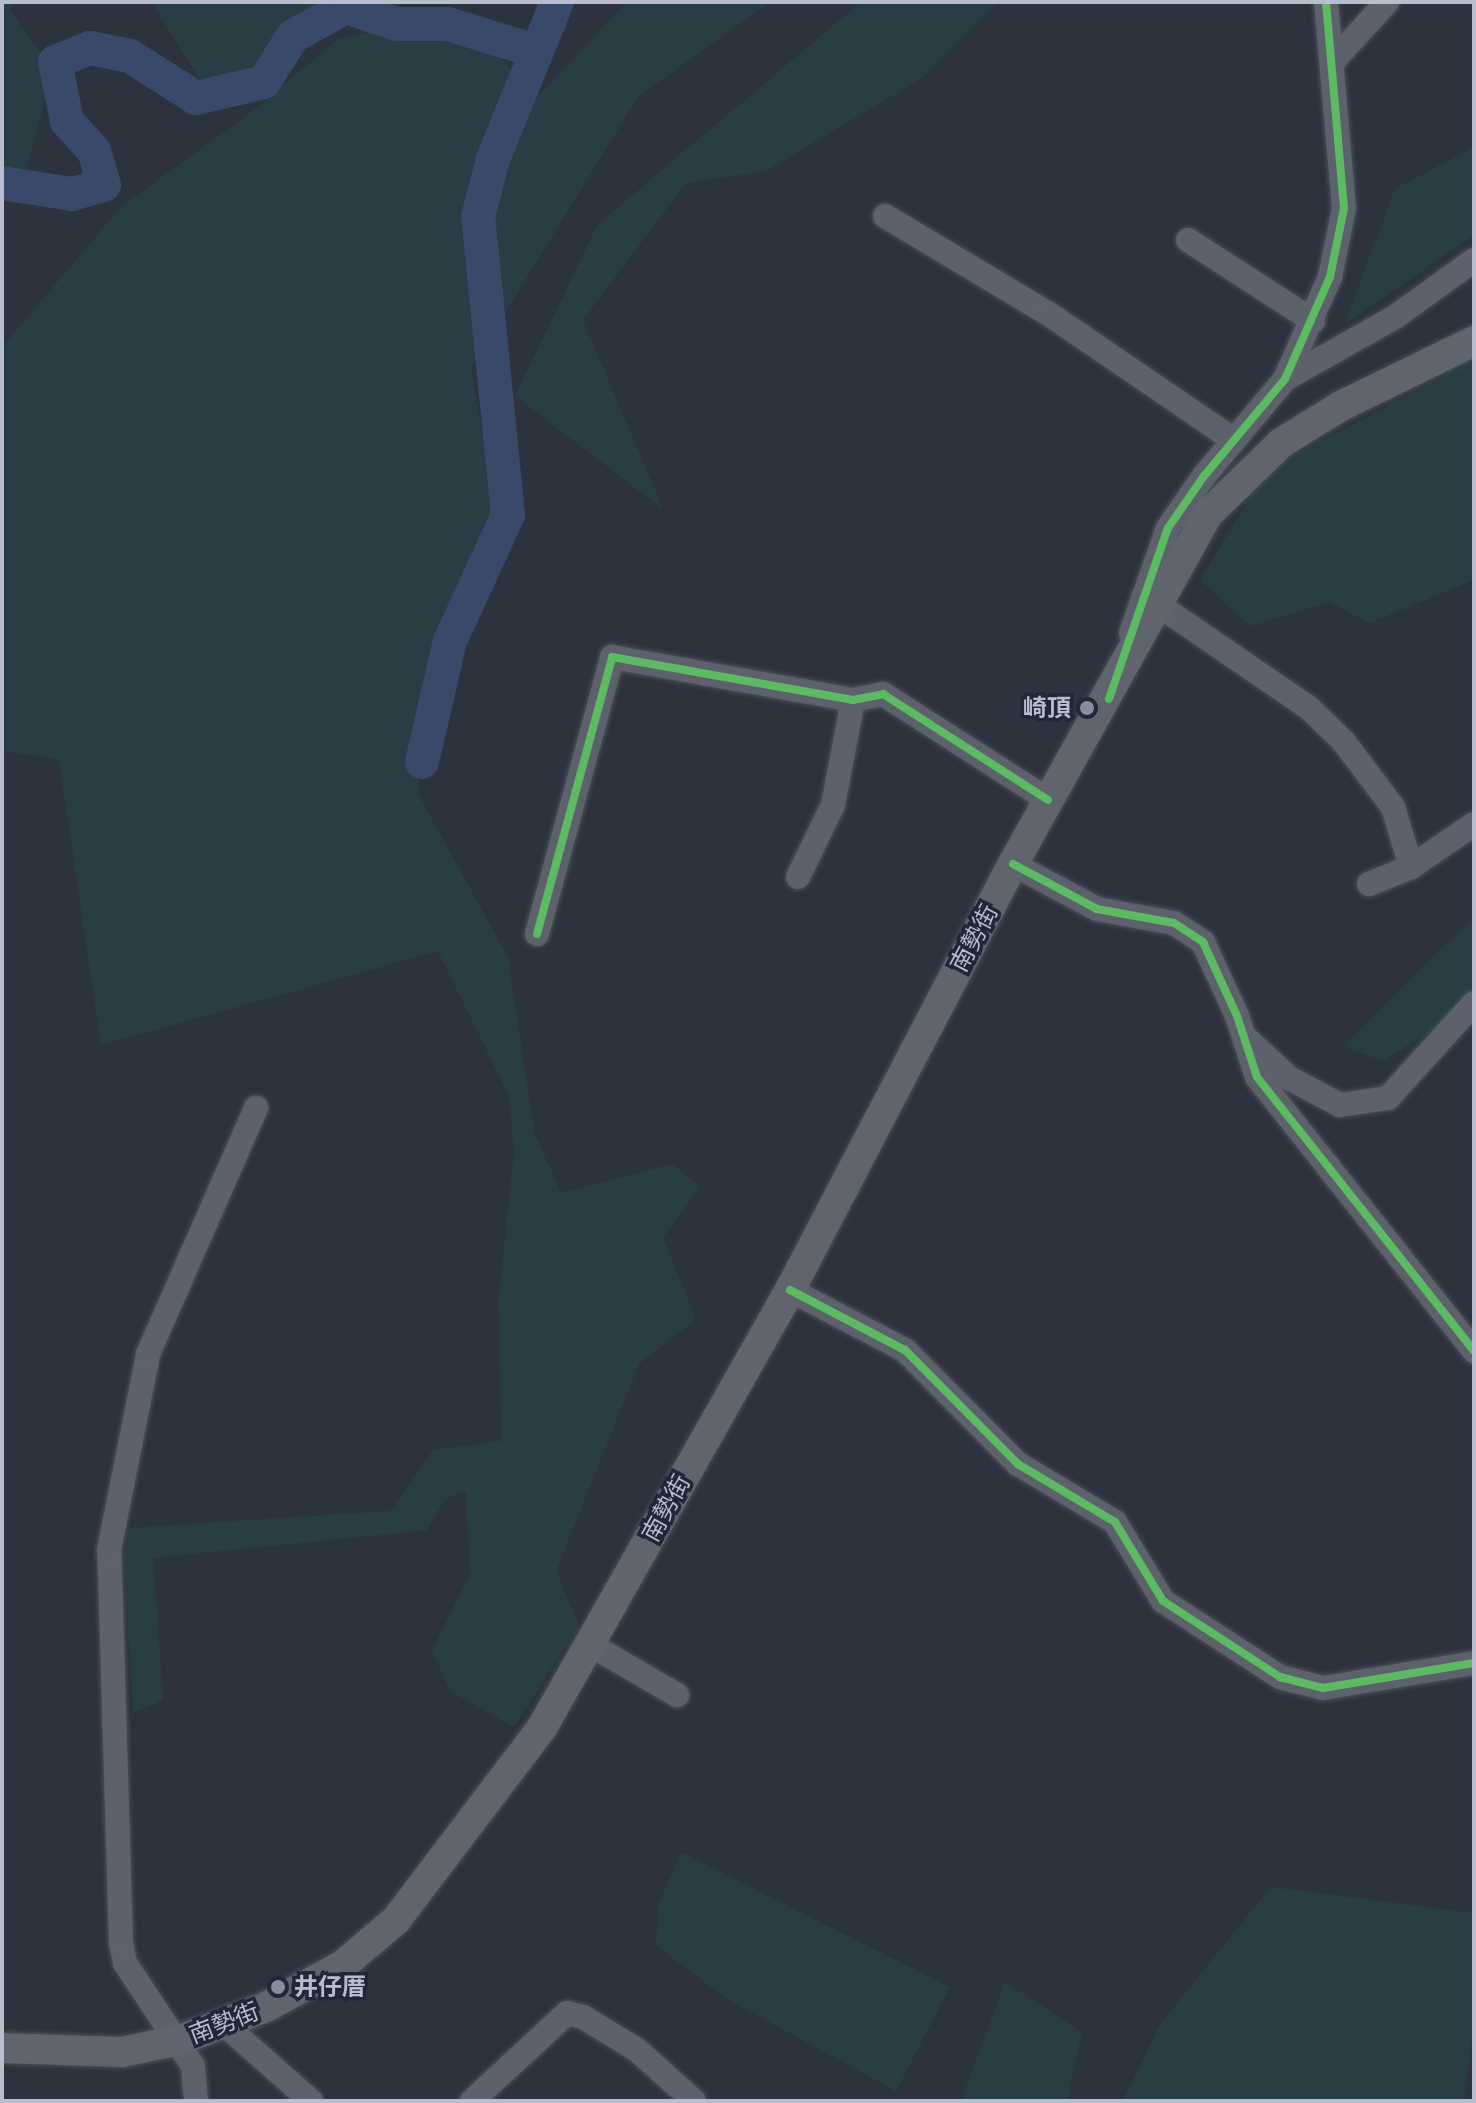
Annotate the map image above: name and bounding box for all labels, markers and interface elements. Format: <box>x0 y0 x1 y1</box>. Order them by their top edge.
place label: 崎頂 <box>1023 694 1071 722</box>
marker: 崎頂 <box>1078 699 1096 717</box>
street label: 南勢街 <box>944 899 1004 977</box>
street label: 南勢街 <box>636 1470 696 1546</box>
place label: 井仔厝 <box>294 1973 366 2001</box>
marker: 井仔厝 <box>269 1978 287 1996</box>
street label: 南勢街 <box>185 1997 263 2049</box>

